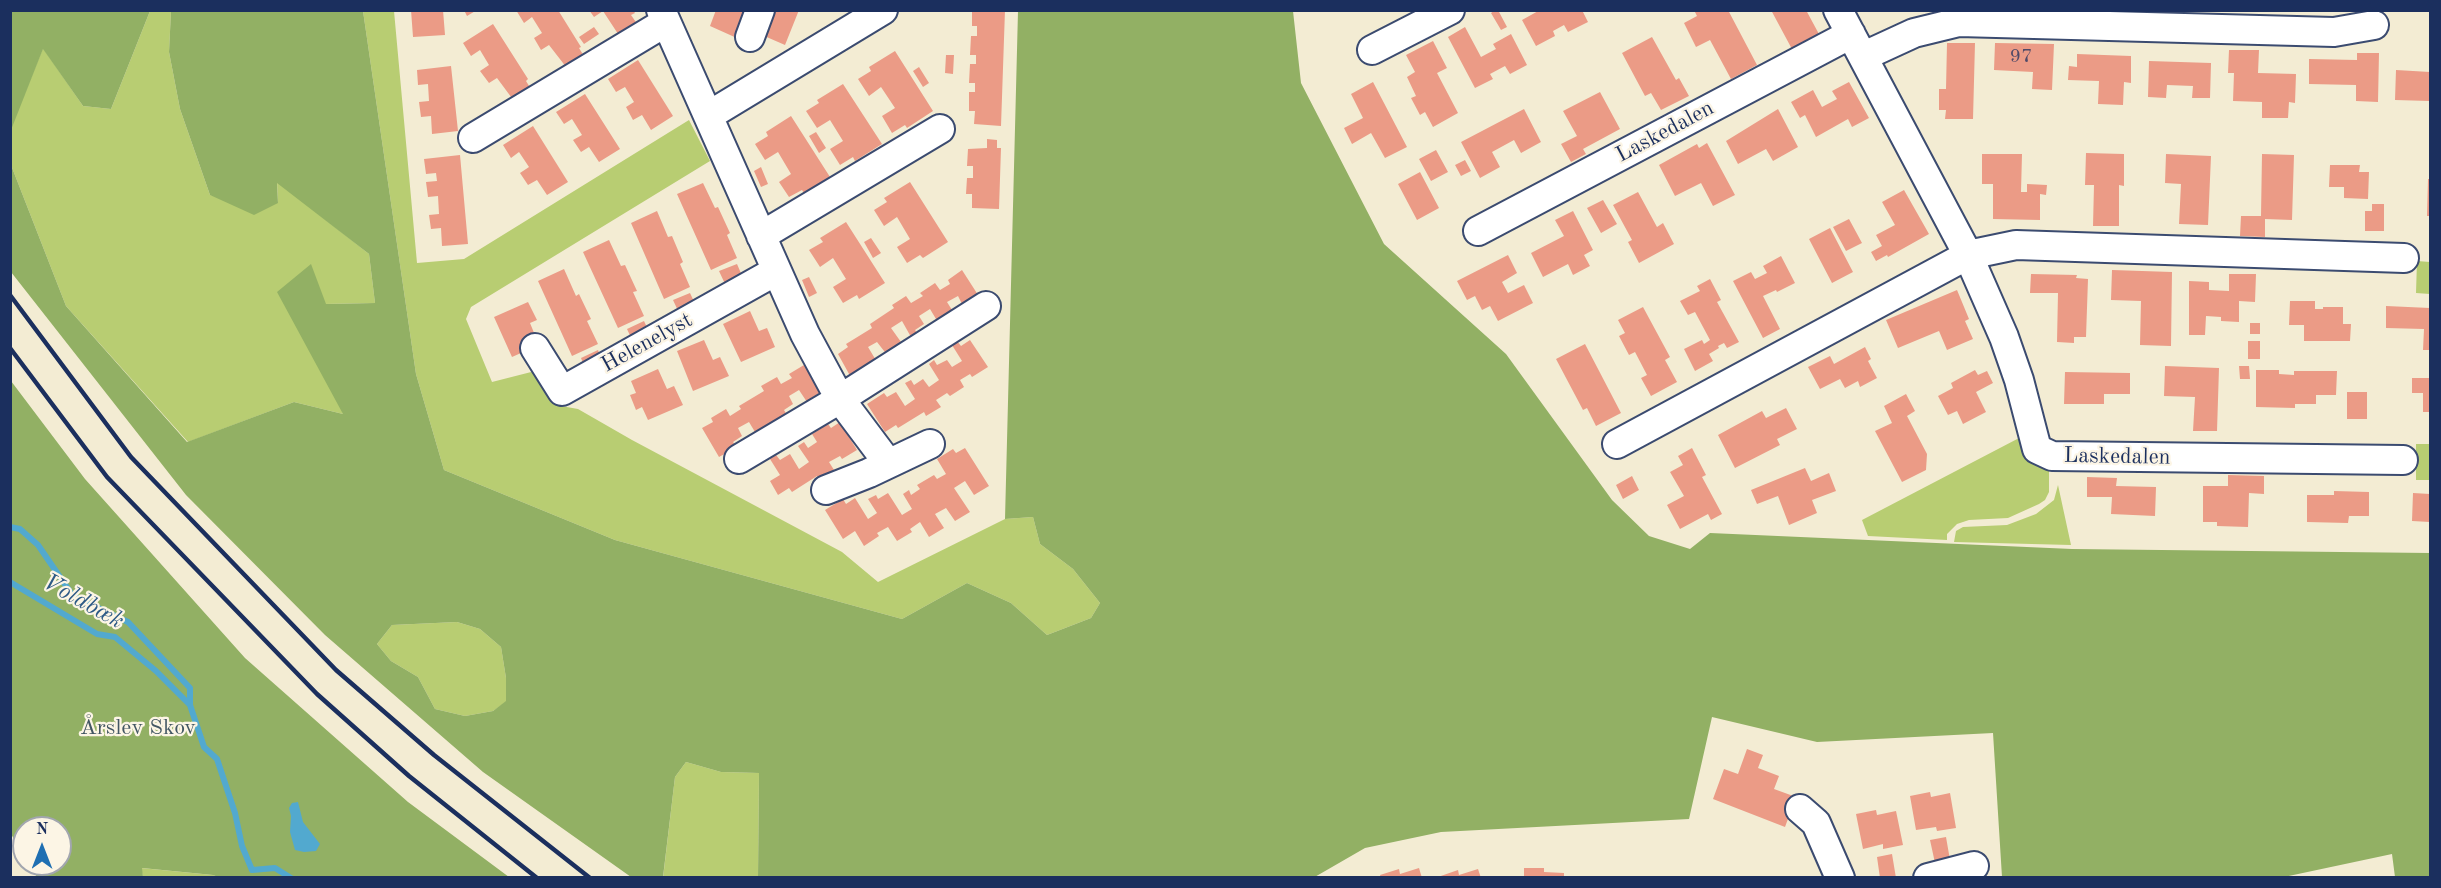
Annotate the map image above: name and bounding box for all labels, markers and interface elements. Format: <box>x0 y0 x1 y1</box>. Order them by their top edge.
house number: 97 <box>2009 45 2033 69</box>
street label: Laskedalen <box>1612 95 1718 169</box>
street label: Helenelyst <box>597 307 697 379</box>
street label: Laskedalen <box>2063 443 2171 471</box>
water label: Voldbæk <box>37 568 129 636</box>
park label: Årslev Skov <box>80 715 196 741</box>
north arrow <box>12 816 72 876</box>
text: N <box>36 822 48 838</box>

